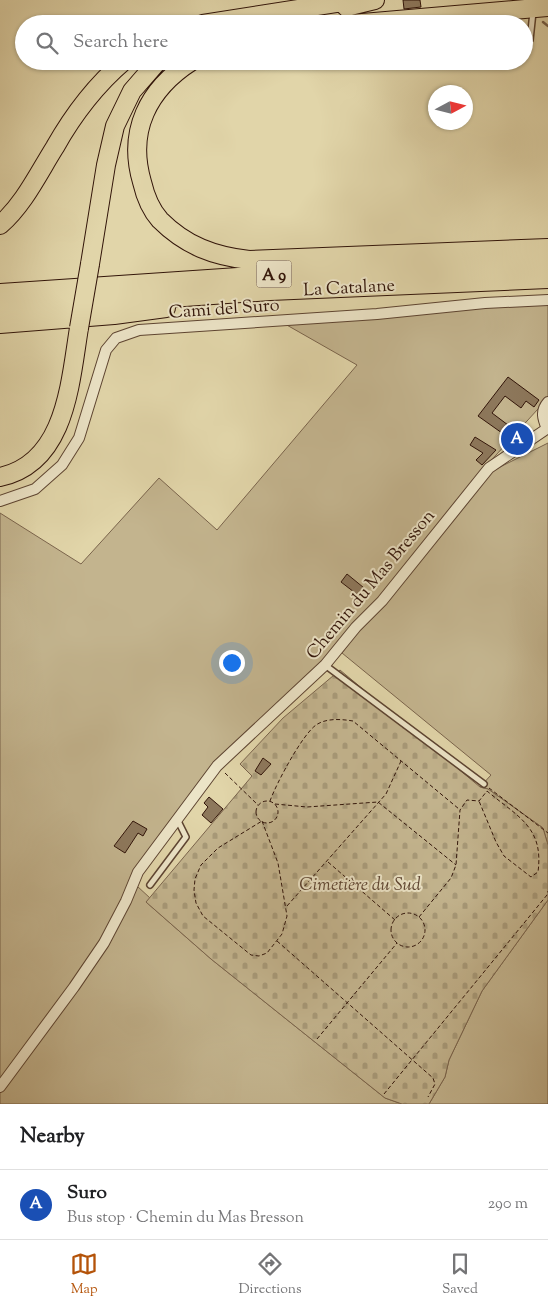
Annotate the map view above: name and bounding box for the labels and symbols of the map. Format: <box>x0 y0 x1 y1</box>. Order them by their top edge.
north arrow <box>428 85 473 130</box>
road number: A 9 <box>256 260 292 288</box>
street label: La Catalane <box>302 274 396 304</box>
street label: Cami del Suro <box>168 293 281 327</box>
pin: A <box>501 420 533 458</box>
street label: Chemin du Mas Bresson <box>301 504 442 666</box>
your location <box>219 650 245 676</box>
park label: Cimetière du Sud <box>299 873 421 899</box>

